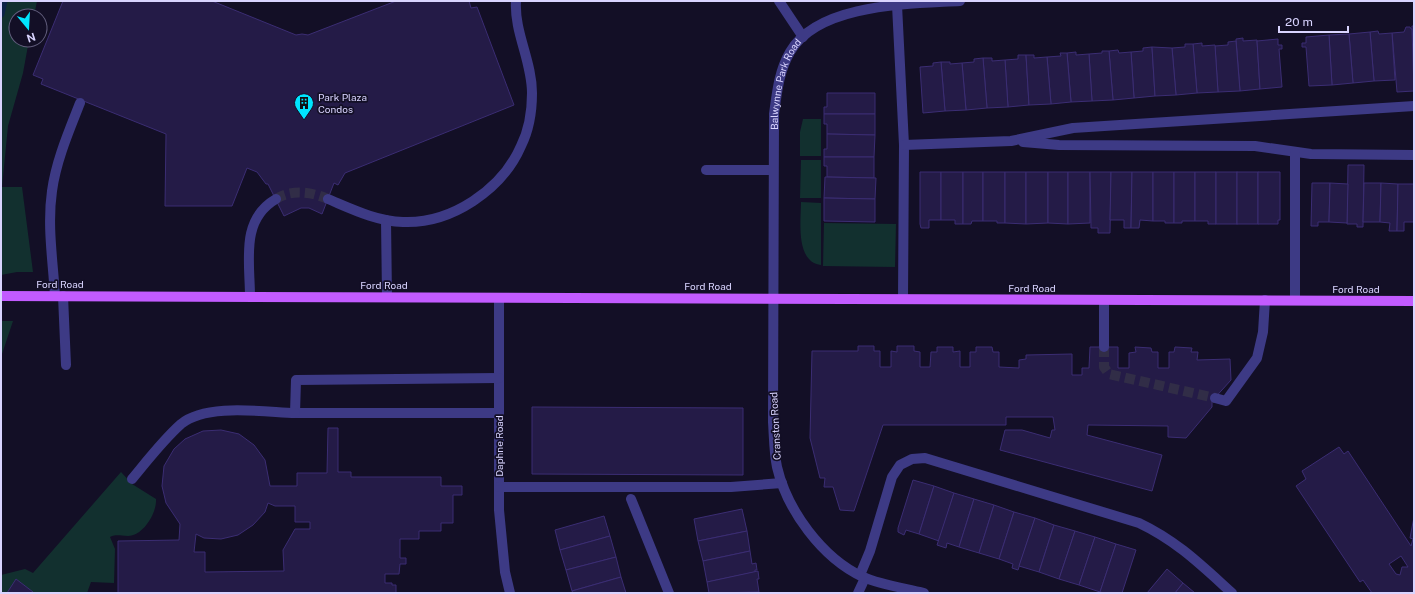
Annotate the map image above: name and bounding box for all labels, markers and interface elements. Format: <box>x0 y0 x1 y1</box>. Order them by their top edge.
north arrow <box>8 8 48 48</box>
scale bar <box>1279 8 1348 34</box>
text: 20 m <box>1285 15 1313 29</box>
text: N <box>25 30 37 45</box>
street label: Balwynne Park Road <box>768 36 804 130</box>
place label: Park Plaza Condos <box>318 91 367 115</box>
building icon: Park Plaza Condos <box>293 92 315 120</box>
street label: Ford Road <box>36 278 84 290</box>
street label: Ford Road <box>360 279 408 291</box>
street label: Ford Road <box>684 280 732 292</box>
street label: Ford Road <box>1008 282 1056 294</box>
street label: Ford Road <box>1332 283 1380 295</box>
street label: Cranston Road <box>767 392 783 460</box>
street label: Daphne Road <box>493 415 505 477</box>

